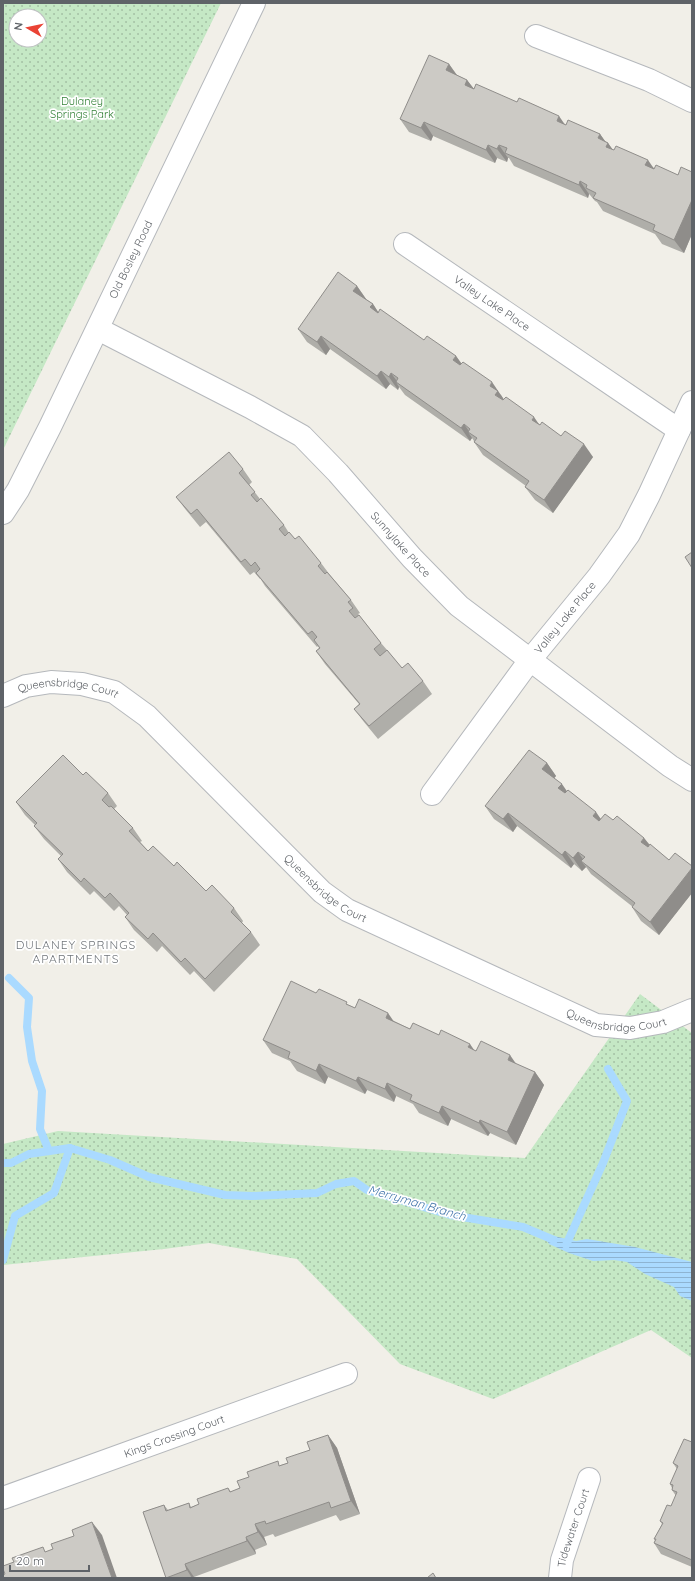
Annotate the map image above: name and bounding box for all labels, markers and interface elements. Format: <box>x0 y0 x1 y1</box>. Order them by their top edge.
north arrow <box>8 8 48 48</box>
text: N <box>11 21 26 32</box>
park label: Dulaney Springs Park <box>50 94 114 121</box>
street label: Old Bosley Road <box>106 218 155 301</box>
street label: Valley Lake Place <box>451 272 533 334</box>
street label: Sunnylake Place <box>368 509 434 580</box>
street label: Valley Lake Place <box>531 579 599 656</box>
street label: Queensbridge Court <box>15 675 122 701</box>
street label: Queensbridge Court <box>281 851 369 925</box>
district label: DULANEY SPRINGS APARTMENTS <box>16 937 136 966</box>
street label: Queensbridge Court <box>564 1005 669 1035</box>
water label: Merryman Branch <box>367 1181 468 1224</box>
street label: Kings Crossing Court <box>122 1411 227 1461</box>
street label: Tidewater Court <box>554 1486 592 1568</box>
scale bar <box>10 1547 89 1573</box>
text: 20 m <box>16 1553 44 1568</box>

